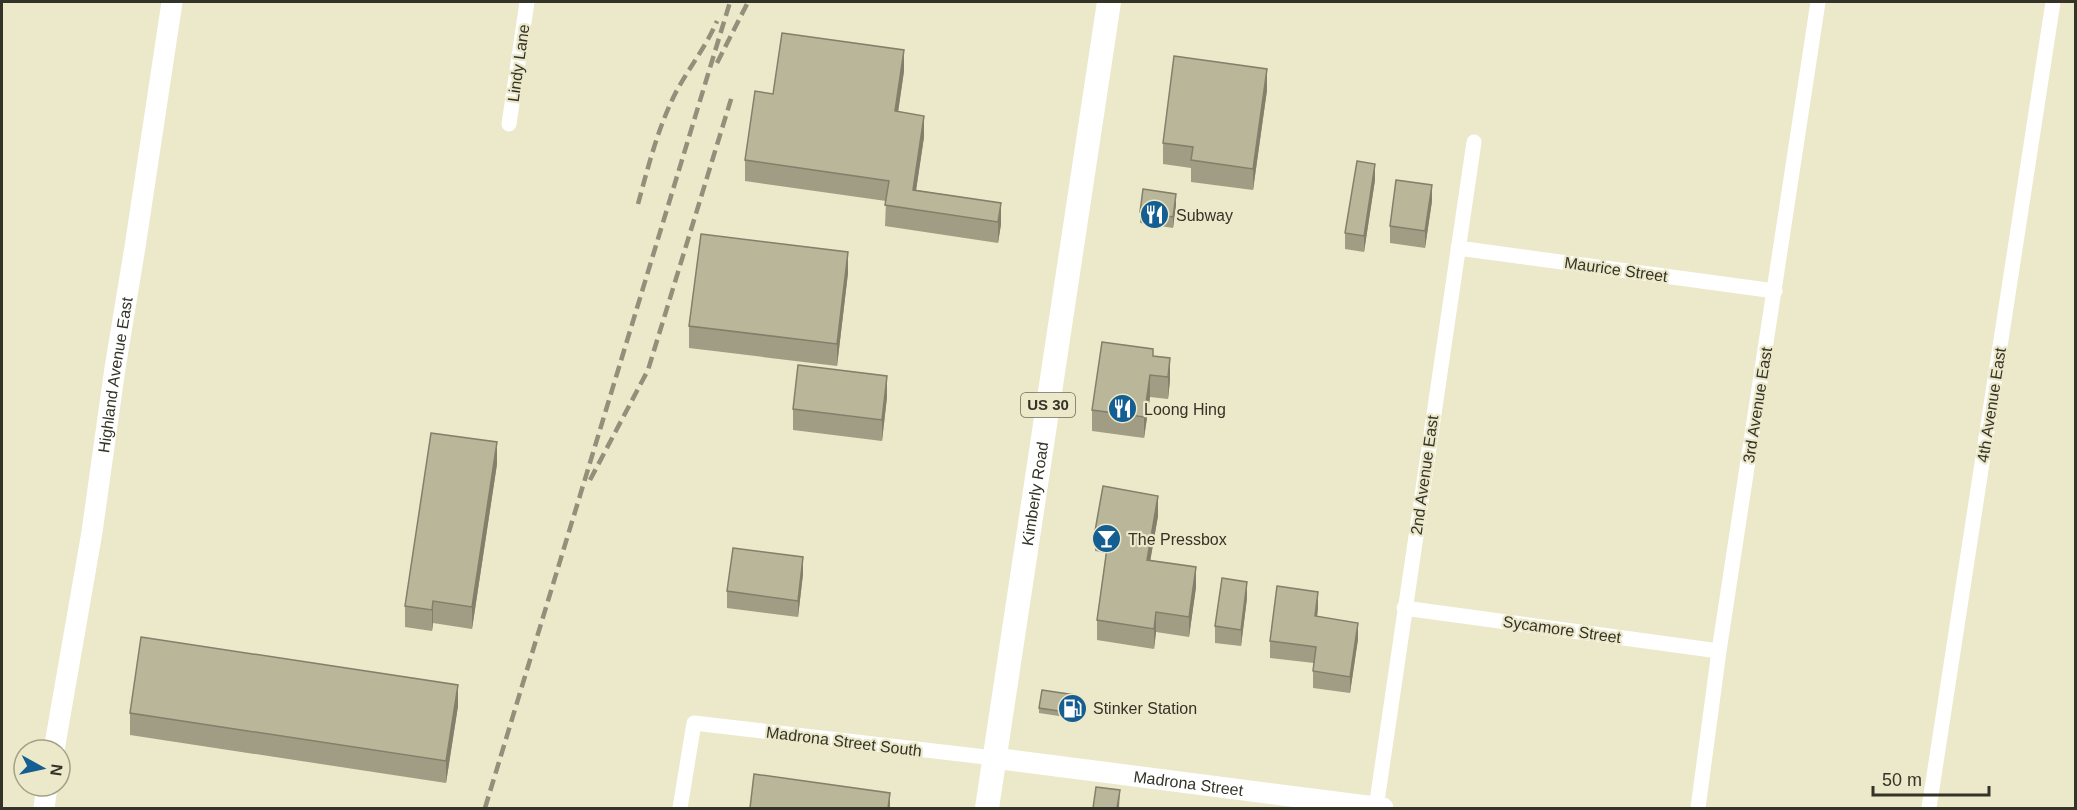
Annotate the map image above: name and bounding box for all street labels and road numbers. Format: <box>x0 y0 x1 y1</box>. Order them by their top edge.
street label: Lindy Lane <box>505 23 532 103</box>
street label: Maurice Street <box>1563 254 1669 285</box>
street label: Highland Avenue East <box>95 295 136 454</box>
street label: 3rd Avenue East <box>1740 345 1775 464</box>
street label: 4th Avenue East <box>1974 346 2009 464</box>
road number: US 30 <box>1021 393 1075 417</box>
street label: 2nd Avenue East <box>1408 414 1441 536</box>
street label: Kimberly Road <box>1019 440 1051 547</box>
street label: Sycamore Street <box>1502 613 1623 646</box>
street label: Madrona Street South <box>765 724 923 759</box>
street label: Madrona Street <box>1133 768 1245 799</box>

